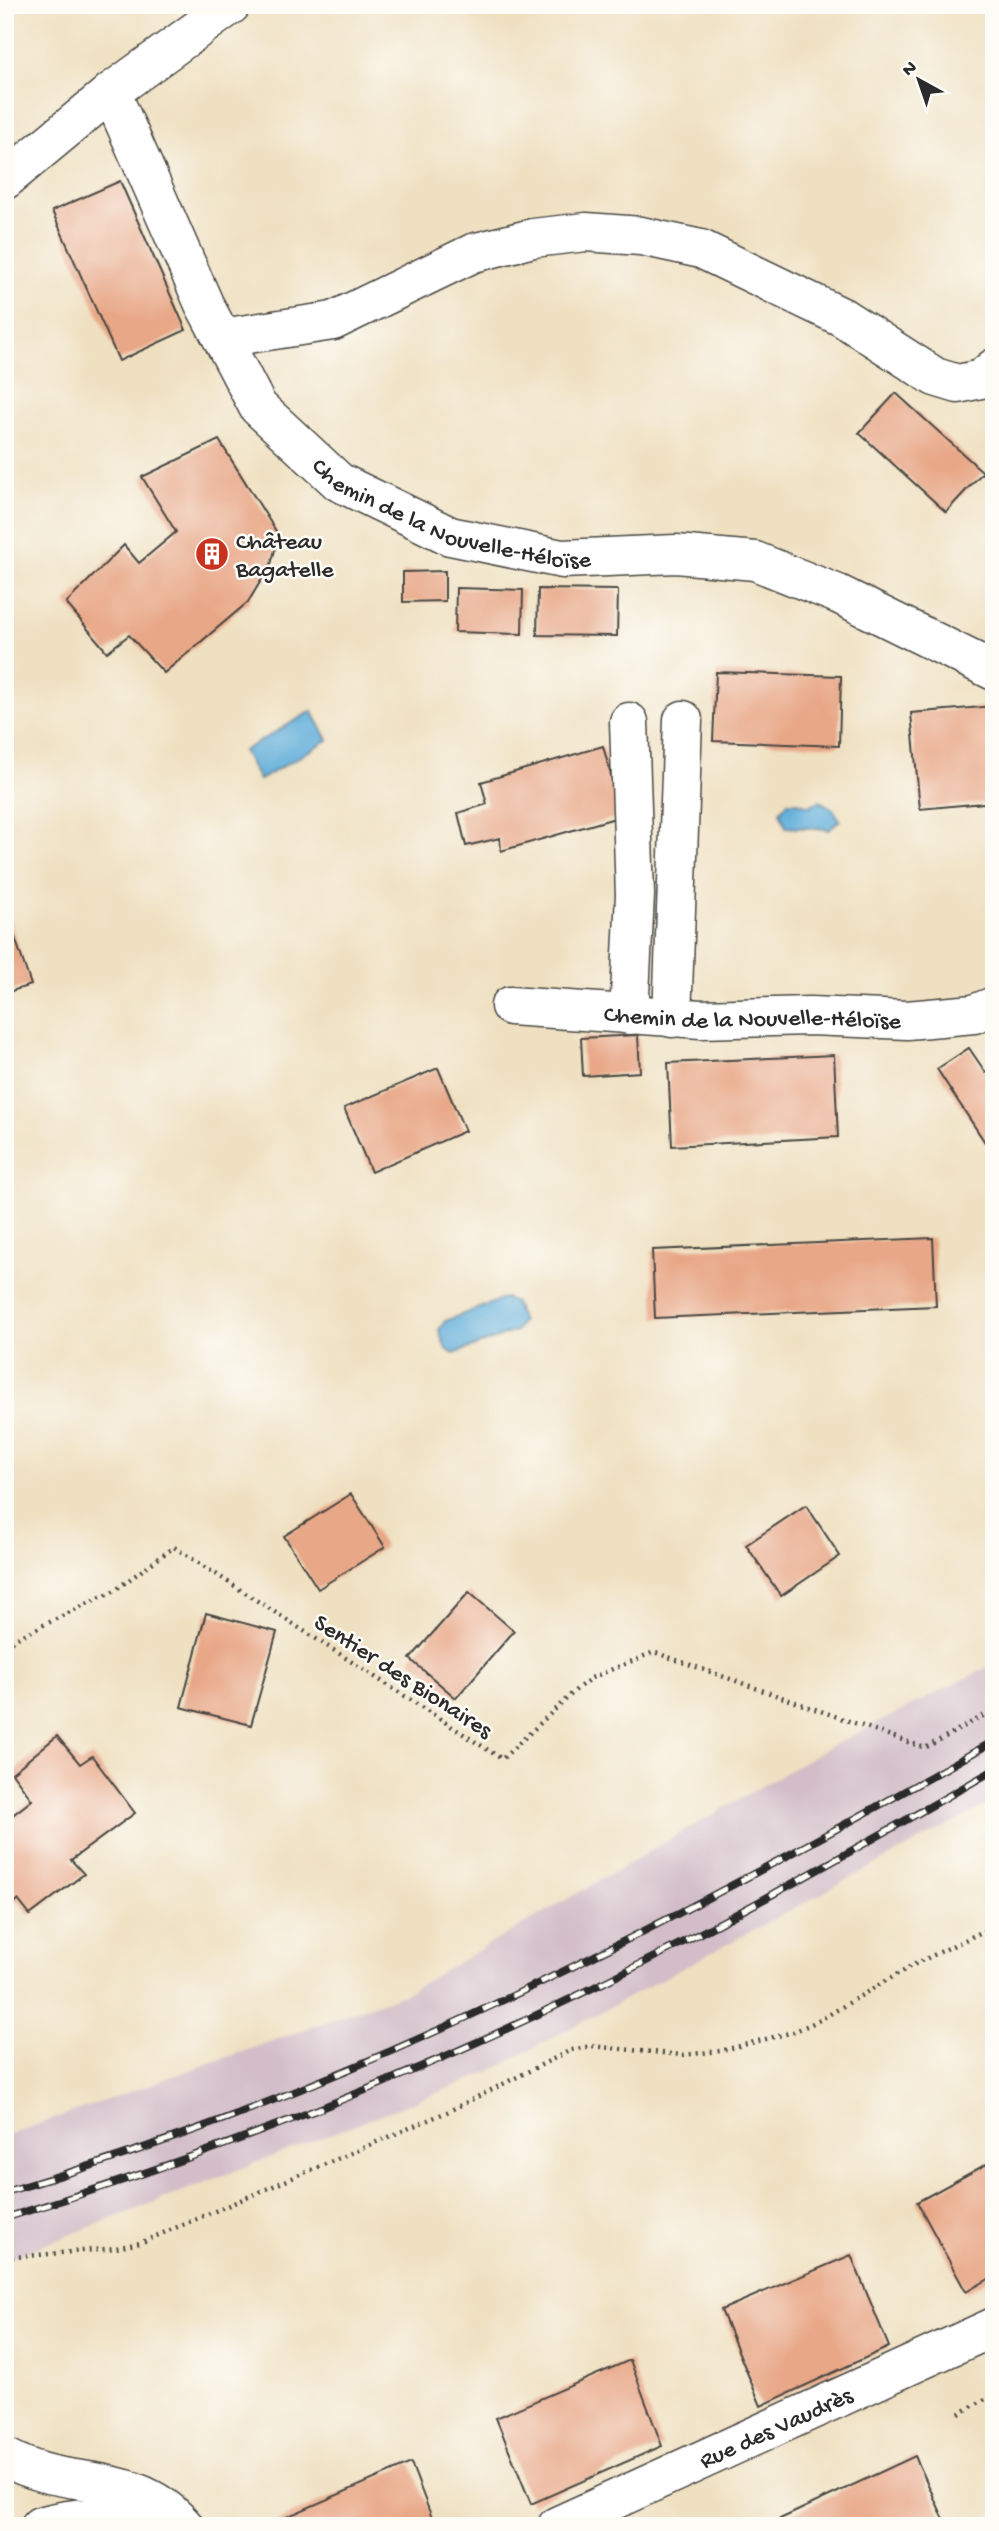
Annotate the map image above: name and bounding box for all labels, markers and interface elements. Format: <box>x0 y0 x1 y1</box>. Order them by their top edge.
north arrow <box>884 46 954 116</box>
text: N <box>898 57 922 82</box>
street label: Chemin de la Nouvelle-Héloïse <box>304 453 592 577</box>
place label: Château Bagatelle <box>235 529 334 586</box>
building icon: Château Bagatelle <box>193 535 231 573</box>
street label: Chemin de la Nouvelle-Héloïse <box>603 1001 902 1038</box>
street label: Sentier des Bionaires <box>307 1609 498 1747</box>
street label: Rue des Vaudrès <box>696 2382 859 2477</box>

